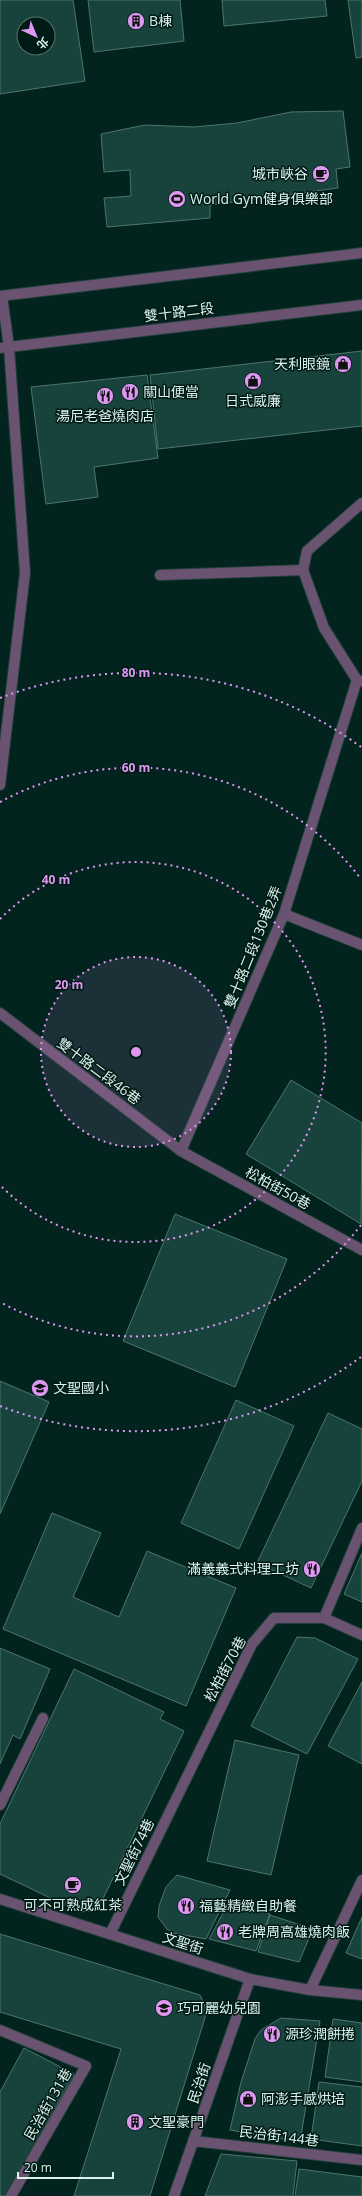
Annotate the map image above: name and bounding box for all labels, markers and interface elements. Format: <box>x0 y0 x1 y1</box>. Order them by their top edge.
building icon: B棟 <box>126 11 146 31</box>
place label: B棟 <box>149 11 172 30</box>
north arrow <box>16 16 56 56</box>
text: 北 <box>34 34 52 53</box>
place label: 城市峽谷 <box>252 164 308 183</box>
cafe icon: 城市峽谷 <box>311 164 331 184</box>
sports icon: World Gym健身俱樂部 <box>167 189 187 209</box>
place label: World Gym健身俱樂部 <box>190 189 333 208</box>
street label: 雙十路二段 <box>143 298 215 325</box>
place label: 天利眼鏡 <box>274 354 330 373</box>
shop icon: 天利眼鏡 <box>333 354 353 374</box>
shop icon: 日式威廉 <box>243 371 263 391</box>
restaurant icon: 關山便當 <box>120 382 140 402</box>
place label: 關山便當 <box>143 382 199 401</box>
restaurant icon: 湯尼老爸燒肉店 <box>95 386 115 406</box>
place label: 日式威廉 <box>225 391 281 410</box>
place label: 湯尼老爸燒肉店 <box>56 406 154 425</box>
text: 80 m <box>122 664 150 681</box>
text: 60 m <box>122 759 150 776</box>
text: 40 m <box>42 871 70 888</box>
street label: 雙十路二段130巷2弄 <box>219 883 286 1011</box>
text: 20 m <box>55 976 83 993</box>
street label: 雙十路二段46巷 <box>54 1033 145 1108</box>
centre of rings <box>129 1045 143 1059</box>
street label: 松柏街50巷 <box>242 1162 314 1213</box>
school or university icon: 文聖國小 <box>30 1378 50 1398</box>
place label: 文聖國小 <box>53 1378 109 1397</box>
place label: 滿義義式料理工坊 <box>187 1559 299 1578</box>
restaurant icon: 滿義義式料理工坊 <box>302 1559 322 1579</box>
street label: 松柏街70巷 <box>199 1633 250 1705</box>
street label: 文聖街74巷 <box>109 1815 158 1888</box>
cafe icon: 可不可熟成紅茶 <box>63 1875 83 1895</box>
place label: 可不可熟成紅茶 <box>24 1895 122 1914</box>
restaurant icon: 福藝精緻自助餐 <box>176 1896 196 1916</box>
place label: 福藝精緻自助餐 <box>199 1896 297 1915</box>
restaurant icon: 老牌周高雄燒肉飯 <box>215 1922 235 1942</box>
place label: 老牌周高雄燒肉飯 <box>238 1922 350 1941</box>
street label: 文聖街 <box>160 1927 206 1958</box>
school or university icon: 巧可麗幼兒園 <box>154 1998 174 2018</box>
place label: 巧可麗幼兒園 <box>177 1998 261 2017</box>
restaurant icon: 源珍潤餅捲 <box>262 2024 282 2044</box>
place label: 源珍潤餅捲 <box>285 2024 355 2043</box>
street label: 民治街 <box>183 2060 214 2106</box>
street label: 民治街131巷 <box>19 2064 76 2143</box>
shop icon: 阿澎手感烘培 <box>238 2089 258 2109</box>
place label: 阿澎手感烘培 <box>261 2089 345 2108</box>
building icon: 文聖豪門 <box>125 2112 145 2132</box>
place label: 文聖豪門 <box>148 2112 204 2131</box>
street label: 民治街144巷 <box>238 2121 320 2150</box>
scale bar <box>18 2154 113 2180</box>
text: 20 m <box>24 2159 52 2176</box>

